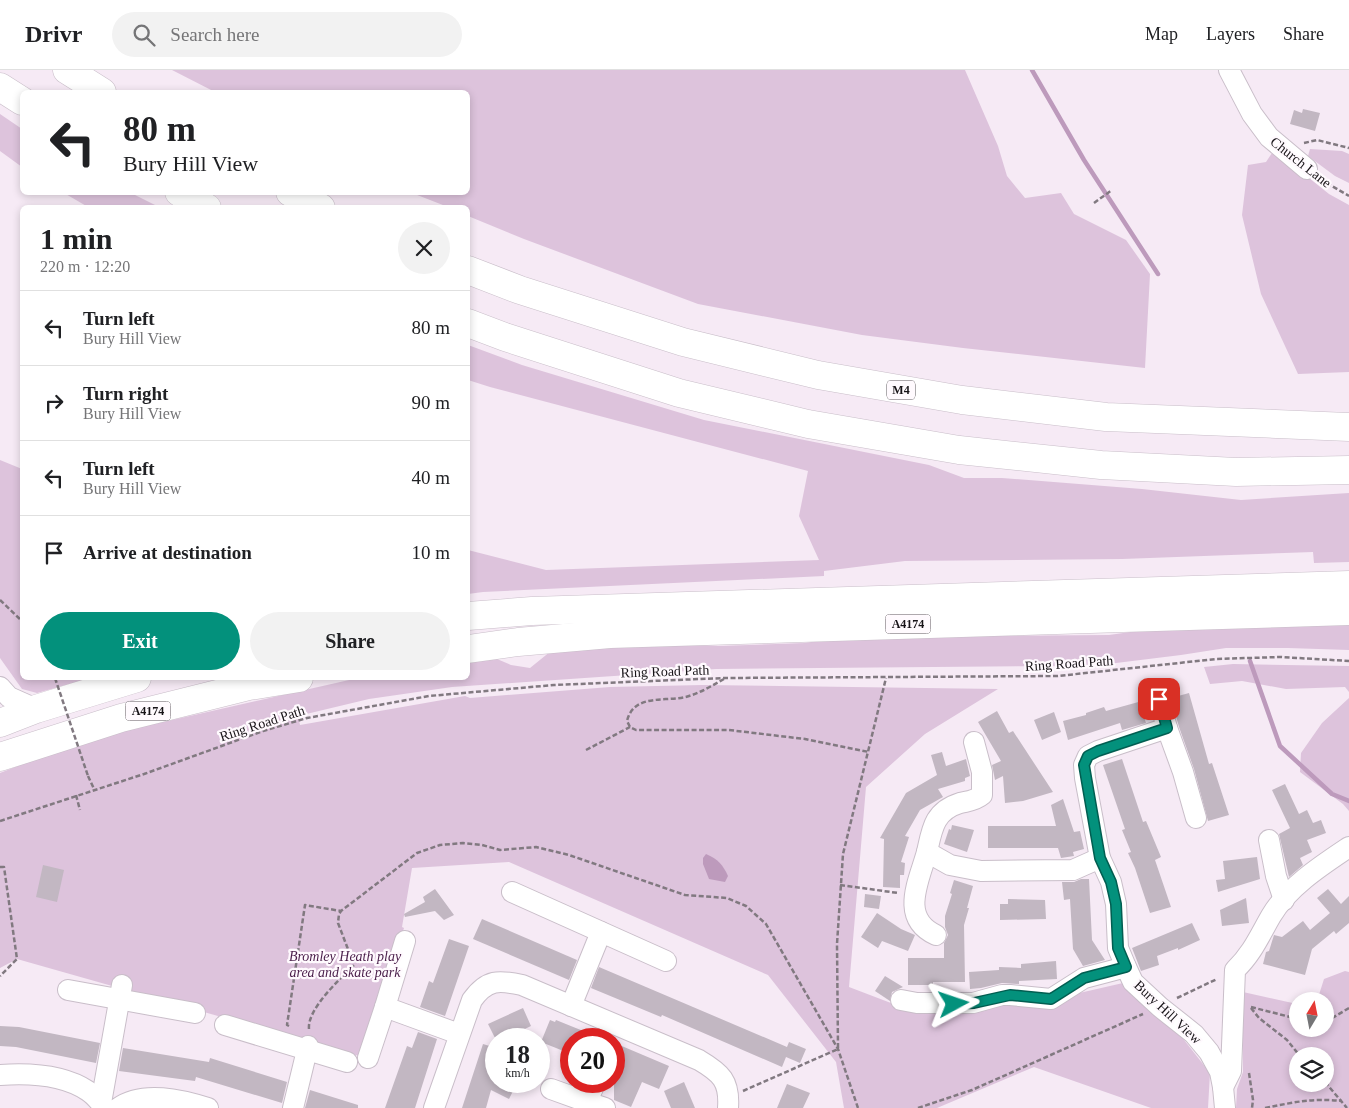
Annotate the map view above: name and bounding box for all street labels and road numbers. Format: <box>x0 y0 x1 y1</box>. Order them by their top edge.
street label: Church Lane <box>1267 134 1334 191</box>
road number: M4 <box>887 380 915 400</box>
road number: A4174 <box>886 614 930 634</box>
street label: Ring Road Path <box>1024 653 1114 674</box>
street label: Ring Road Path <box>620 662 710 681</box>
road number: A4174 <box>126 701 170 720</box>
street label: Ring Road Path <box>218 703 307 744</box>
street label: Bury Hill View <box>1131 978 1205 1048</box>

